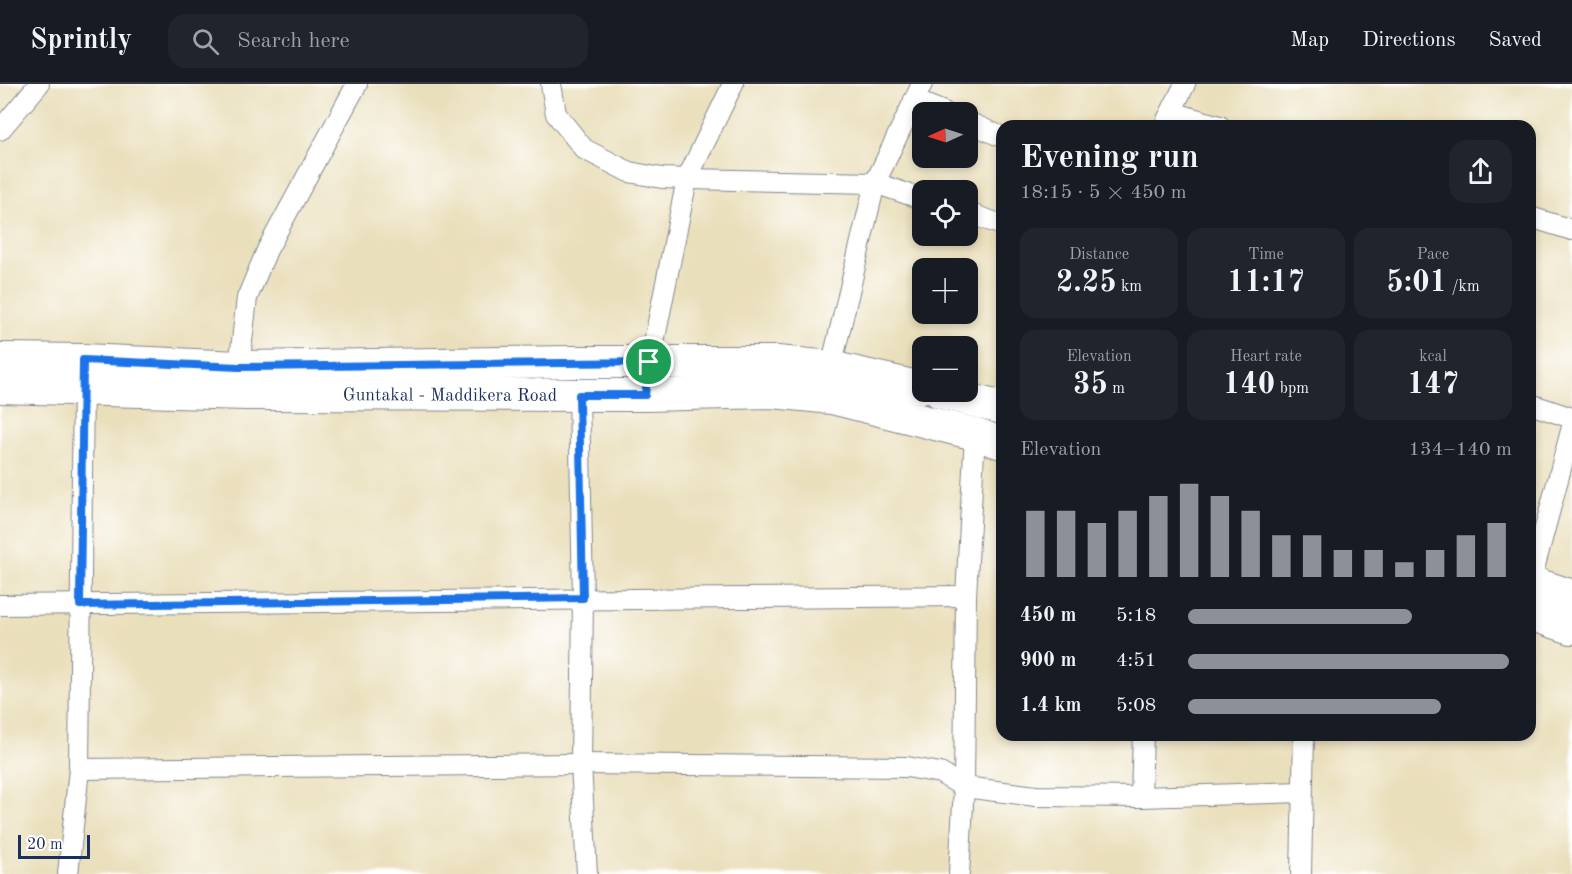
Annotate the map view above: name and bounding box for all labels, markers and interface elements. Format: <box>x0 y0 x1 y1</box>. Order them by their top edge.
search box <box>168 14 588 68</box>
icon: search <box>189 25 222 58</box>
text: Sprintly <box>30 27 132 55</box>
text: Search here <box>237 30 350 52</box>
text: Map <box>1290 30 1329 51</box>
text: Directions <box>1362 30 1456 51</box>
text: Saved <box>1489 30 1542 51</box>
north arrow <box>912 102 978 168</box>
map controls <box>912 102 978 402</box>
button: share <box>1449 140 1512 203</box>
text: Evening run <box>1020 142 1199 175</box>
button: locate <box>912 180 978 246</box>
text: 18:15 · 5 × 450 m <box>1020 183 1187 203</box>
text: Distance <box>1069 247 1129 263</box>
text: Time <box>1248 247 1284 263</box>
text: Pace <box>1417 247 1449 263</box>
button: + <box>912 258 978 324</box>
text: 2.25 <box>1056 268 1117 298</box>
text: 11:17 <box>1227 268 1305 298</box>
text: 5:01 <box>1386 268 1447 298</box>
text: km <box>1117 279 1142 295</box>
text: /km <box>1447 279 1480 295</box>
pin <box>623 336 674 387</box>
button: − <box>912 336 978 402</box>
icon: arrive <box>632 345 665 378</box>
text: Elevation <box>1066 349 1132 365</box>
text: Heart rate <box>1230 349 1302 365</box>
text: kcal <box>1419 349 1447 365</box>
text: 35 <box>1073 370 1108 400</box>
text: 140 <box>1223 370 1275 400</box>
text: 147 <box>1407 370 1459 400</box>
text: m <box>1108 381 1125 397</box>
text: bpm <box>1275 381 1309 397</box>
street label: Guntakal - Maddikera Road <box>343 386 557 405</box>
text: Elevation <box>1020 440 1101 460</box>
text: 134–140 m <box>1409 440 1512 460</box>
text: 450 m <box>1020 606 1076 626</box>
text: 5:18 <box>1116 606 1156 626</box>
text: 900 m <box>1020 651 1076 671</box>
text: 4:51 <box>1116 651 1156 671</box>
text: 1.4 km <box>1020 696 1082 716</box>
text: 5:08 <box>1116 696 1156 716</box>
scale bar <box>18 832 90 860</box>
text: 20 m <box>27 837 63 853</box>

